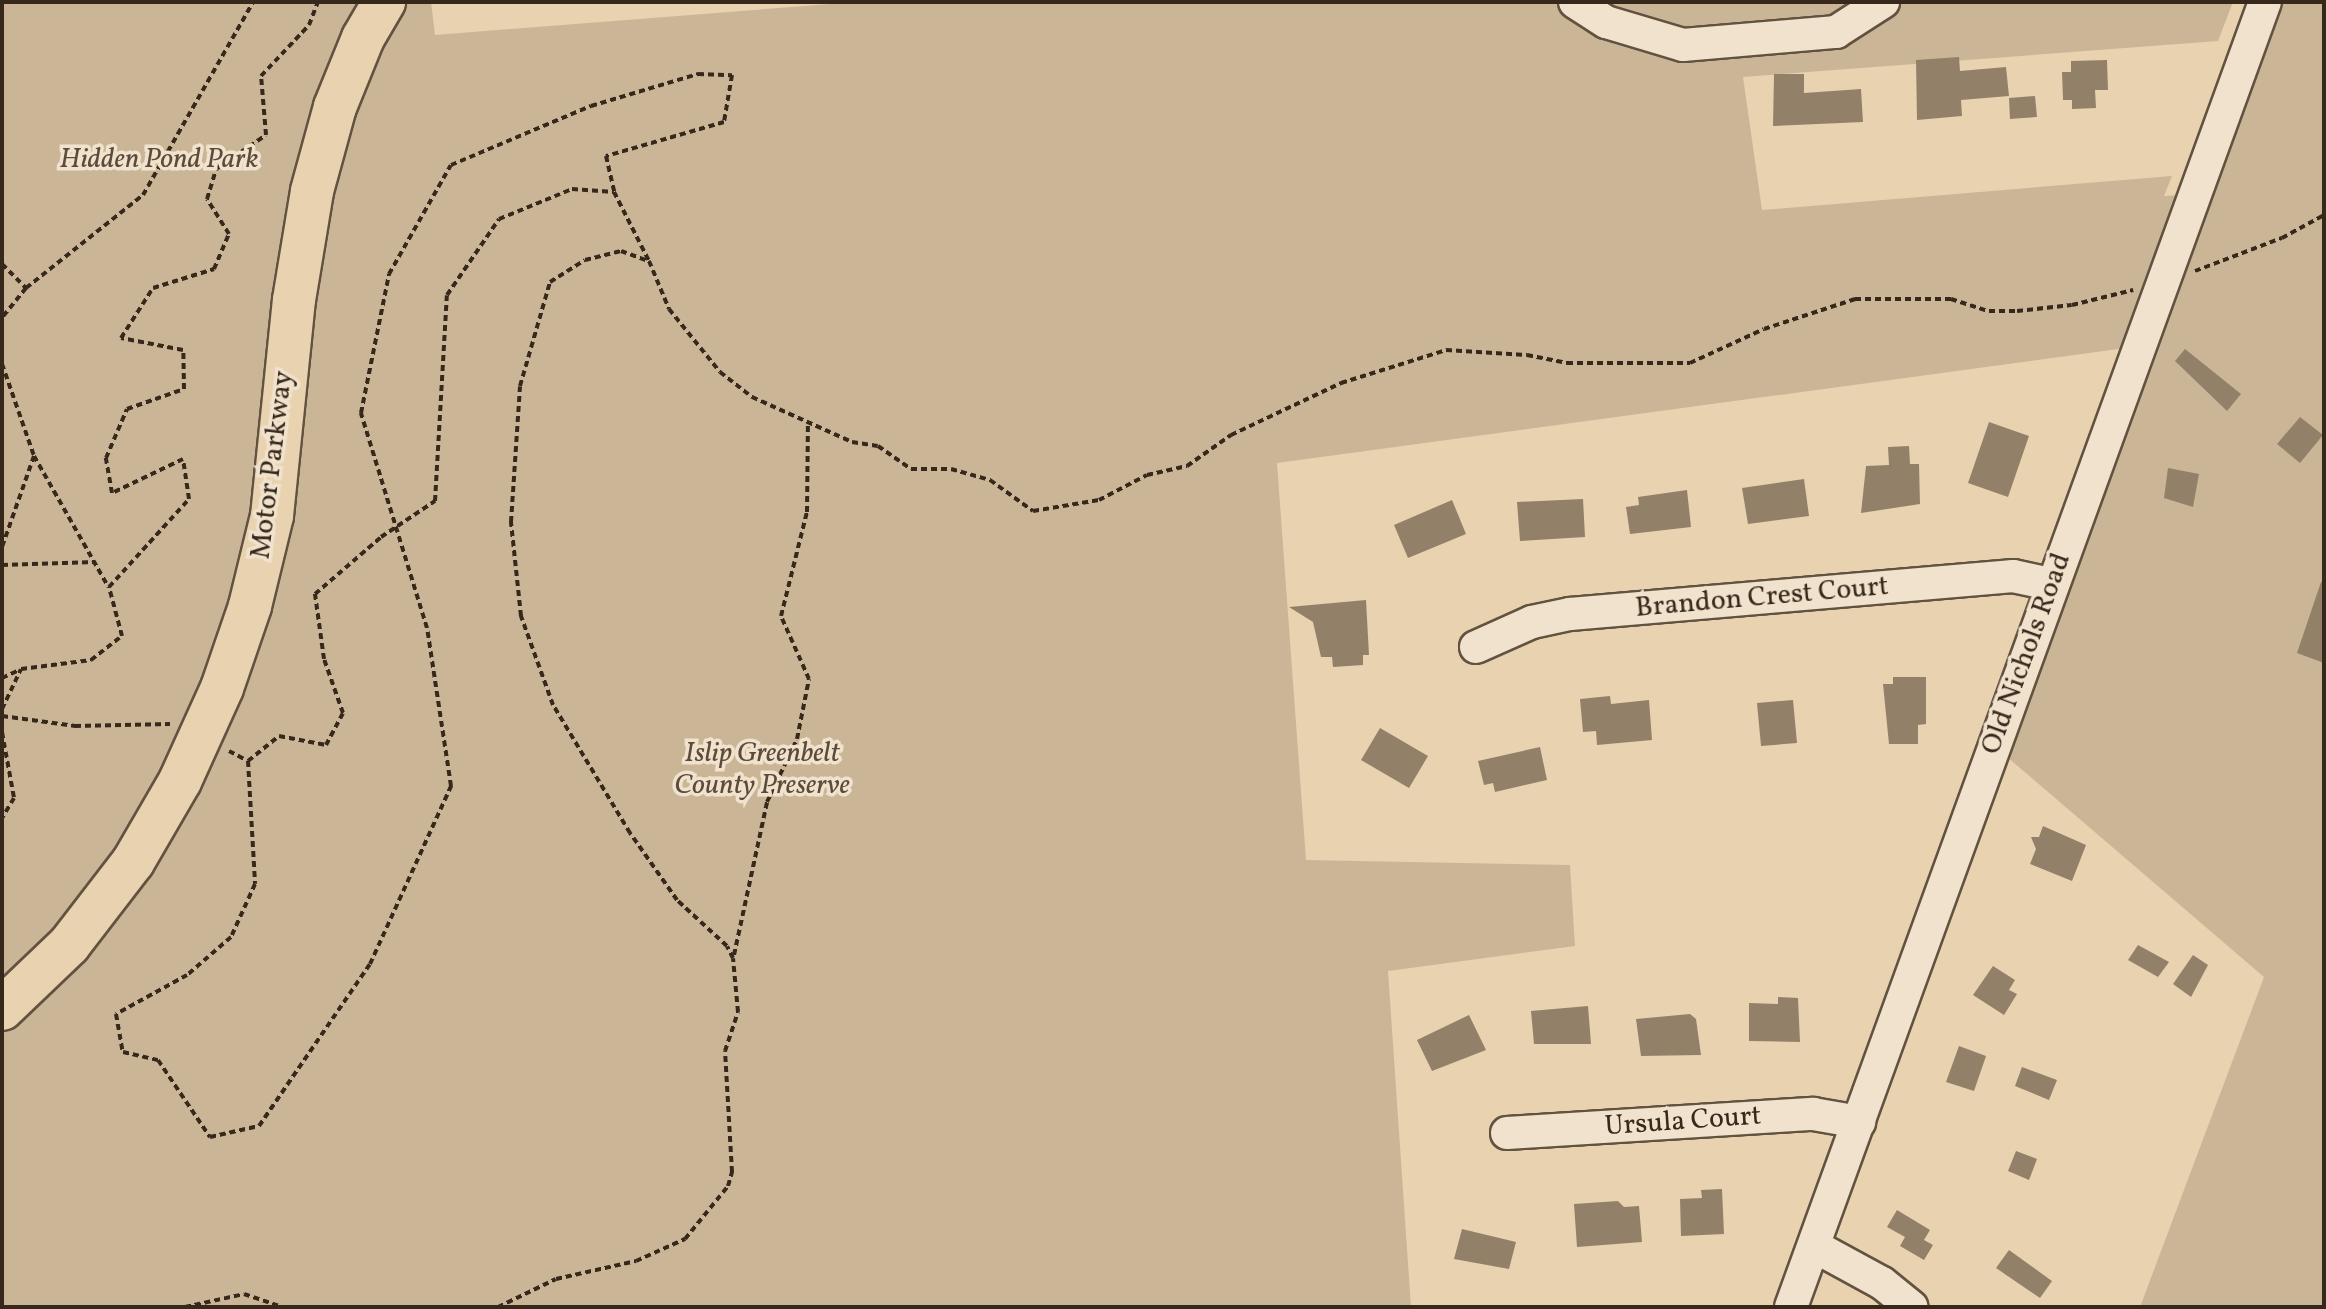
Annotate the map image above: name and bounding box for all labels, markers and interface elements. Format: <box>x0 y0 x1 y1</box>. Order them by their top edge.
park label: Hidden Pond Park <box>59 143 259 177</box>
street label: Motor Parkway <box>245 369 301 561</box>
street label: Old Nichols Road <box>1975 549 2079 759</box>
street label: Brandon Crest Court <box>1634 570 1890 626</box>
park label: Islip Greenbelt County Preserve <box>674 737 850 803</box>
street label: Ursula Court <box>1604 1100 1762 1144</box>

